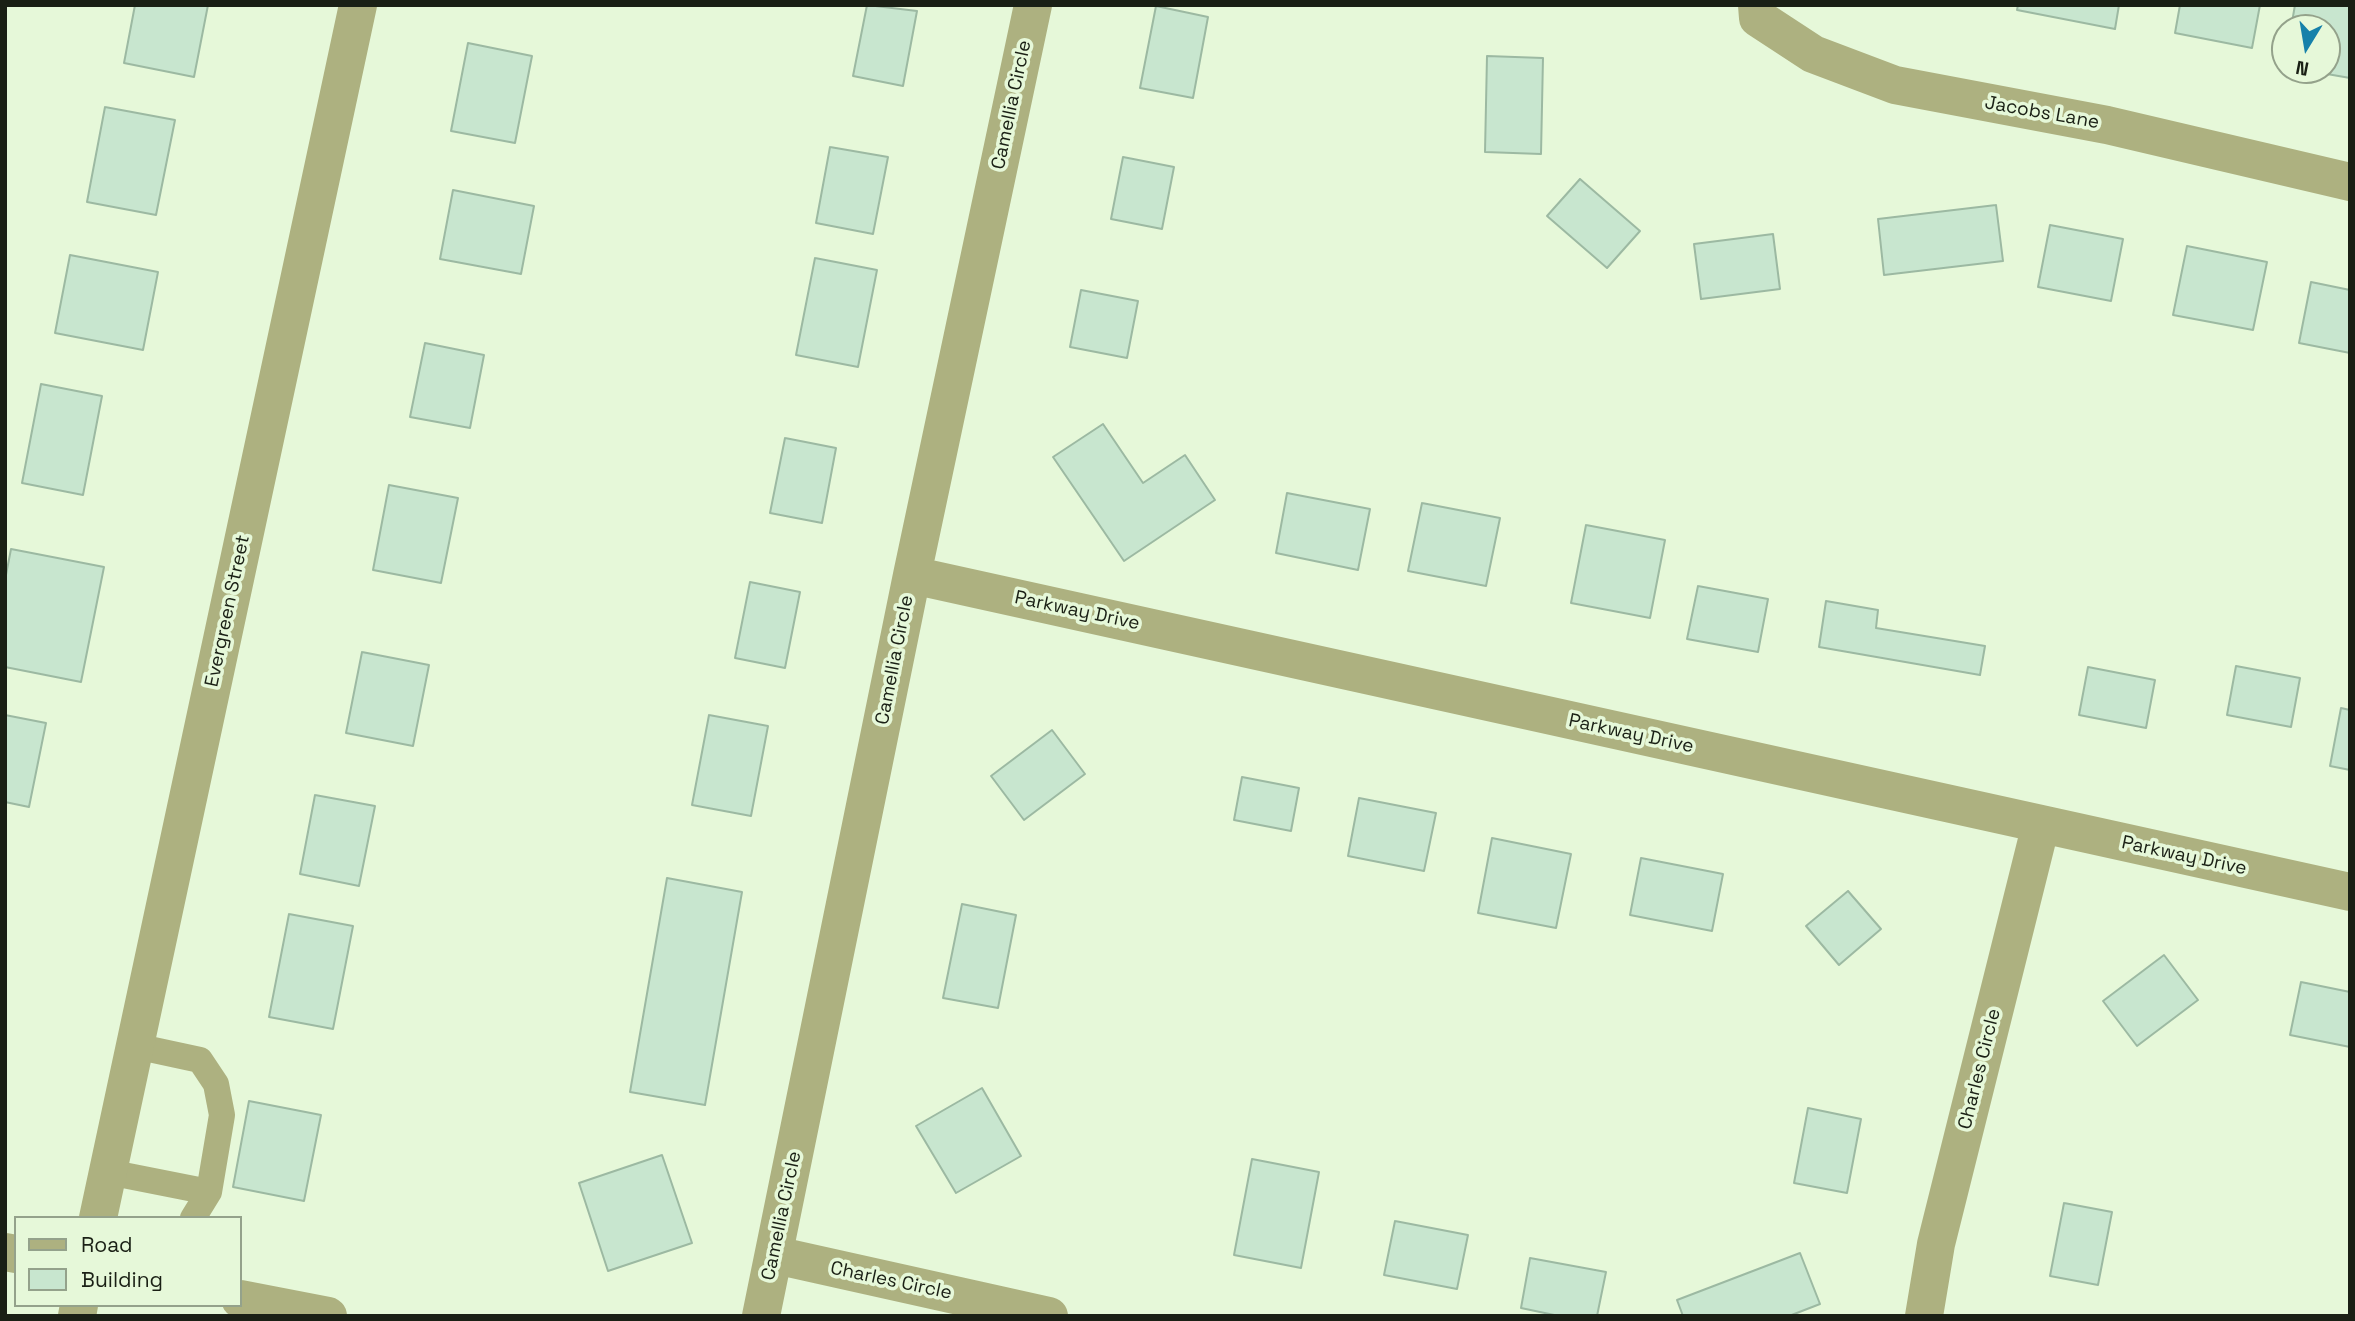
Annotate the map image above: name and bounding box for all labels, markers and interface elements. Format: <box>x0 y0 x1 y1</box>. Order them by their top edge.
north arrow <box>2271 14 2341 84</box>
street label: Camellia Circle <box>987 38 1037 172</box>
text: N <box>2294 55 2311 82</box>
street label: Jacobs Lane <box>1983 92 2101 134</box>
street label: Evergreen Street <box>201 533 255 689</box>
street label: Parkway Drive <box>1012 587 1142 635</box>
street label: Camellia Circle <box>871 593 919 727</box>
street label: Parkway Drive <box>1566 710 1696 758</box>
street label: Parkway Drive <box>2119 832 2249 880</box>
street label: Charles Circle <box>1954 1006 2006 1132</box>
street label: Camellia Circle <box>757 1149 807 1283</box>
legend <box>14 1216 242 1307</box>
text: Road <box>81 1231 133 1258</box>
street label: Charles Circle <box>828 1257 954 1305</box>
text: Building <box>81 1266 163 1293</box>

